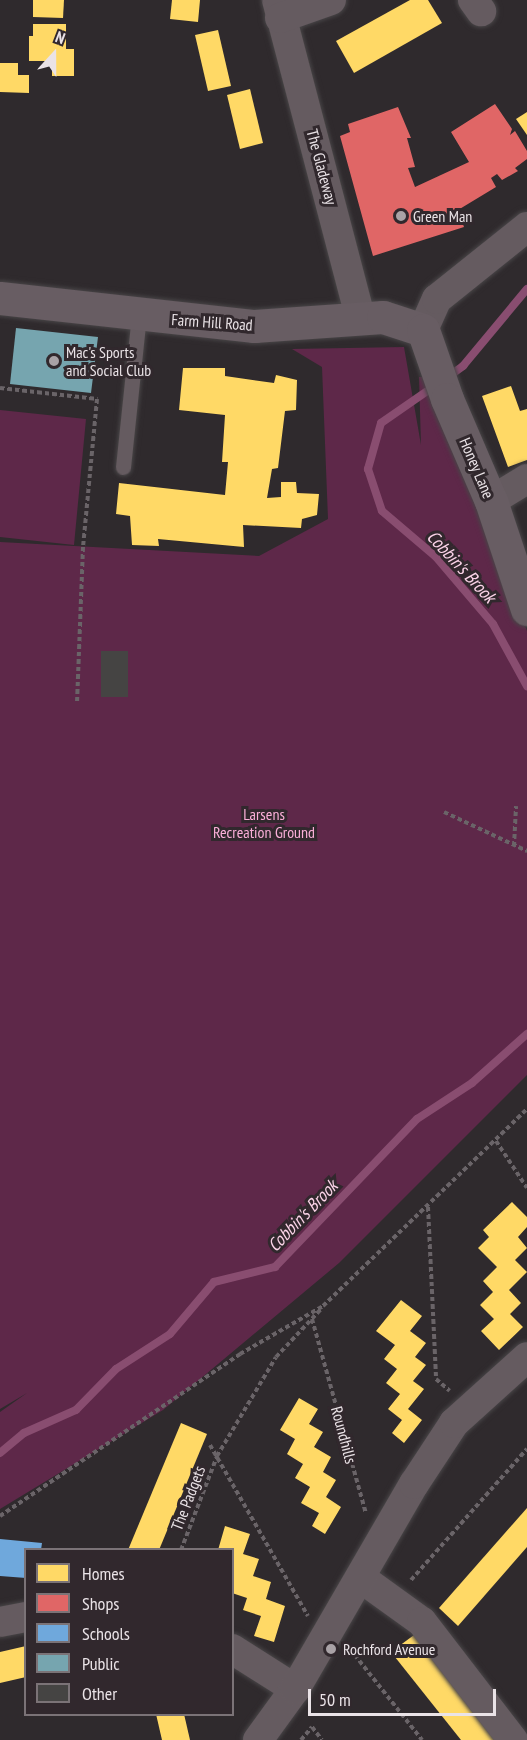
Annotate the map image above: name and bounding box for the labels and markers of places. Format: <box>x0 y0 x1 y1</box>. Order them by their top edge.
place label: Green Man <box>413 206 472 226</box>
marker: Green Man <box>394 209 408 223</box>
place label: Mac's Sports and Social Club <box>66 342 151 380</box>
marker: Mac's Sports and Social Club <box>47 354 61 368</box>
place label: Rochford Avenue <box>343 1639 436 1659</box>
marker: Rochford Avenue <box>324 1642 338 1656</box>

